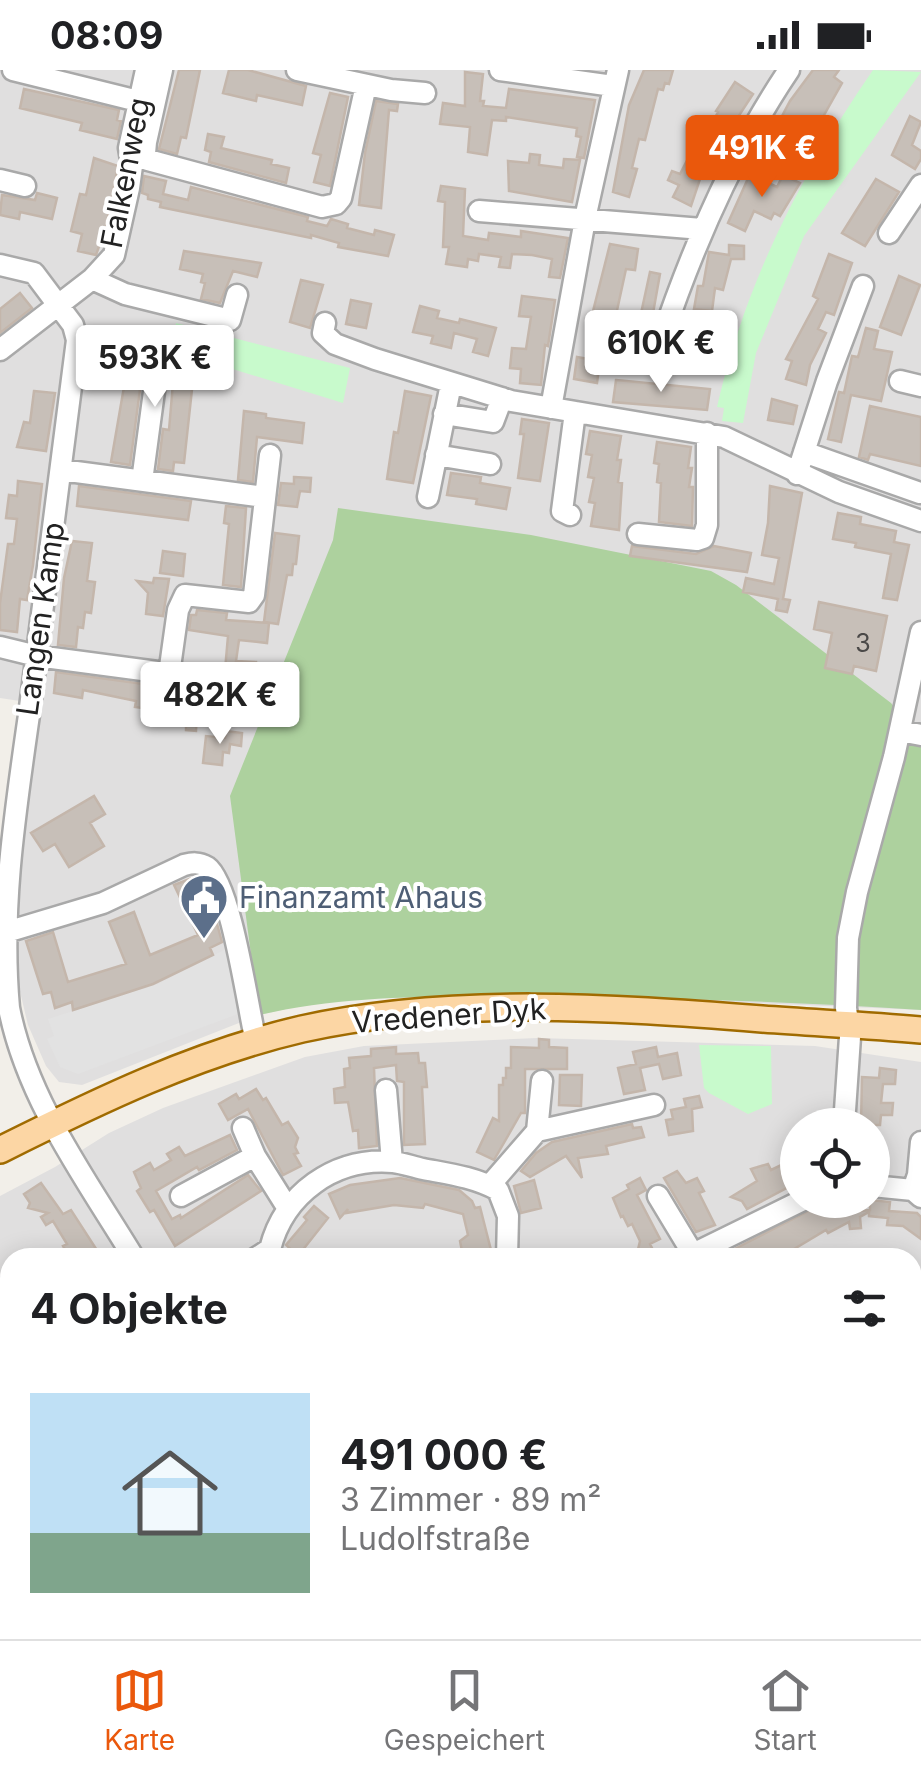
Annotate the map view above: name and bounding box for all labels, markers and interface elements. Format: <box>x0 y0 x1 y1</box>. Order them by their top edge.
text: 08:09 <box>50 12 163 58</box>
street label: Falkenweg <box>93 95 157 251</box>
pin: 491K € <box>681 115 843 200</box>
text: 491K € <box>708 128 816 167</box>
pin: 610K € <box>580 310 742 395</box>
text: 610K € <box>607 323 715 362</box>
pin: 593K € <box>74 325 236 410</box>
text: 593K € <box>98 338 212 377</box>
street label: Langen Kamp <box>9 520 71 718</box>
house number: 3 <box>855 628 871 658</box>
pin: 482K € <box>139 662 301 747</box>
text: 482K € <box>162 675 278 714</box>
public building icon: Finanzamt Ahaus <box>178 872 230 940</box>
place label: Finanzamt Ahaus <box>239 879 483 915</box>
street label: Vredener Dyk <box>350 990 548 1040</box>
map controls <box>780 1108 890 1218</box>
button: locate <box>780 1108 890 1218</box>
icon: filters <box>837 1281 892 1336</box>
text: 4 Objekte <box>30 1283 228 1334</box>
text: 491 000 € <box>340 1429 547 1480</box>
icon: home <box>110 1433 230 1553</box>
text: 3 Zimmer · 89 m² <box>340 1480 601 1519</box>
text: Ludolfstraße <box>340 1519 530 1558</box>
tab: Karte <box>104 1663 175 1757</box>
tab: Gespeichert <box>384 1663 545 1757</box>
tab: Start <box>754 1663 817 1757</box>

